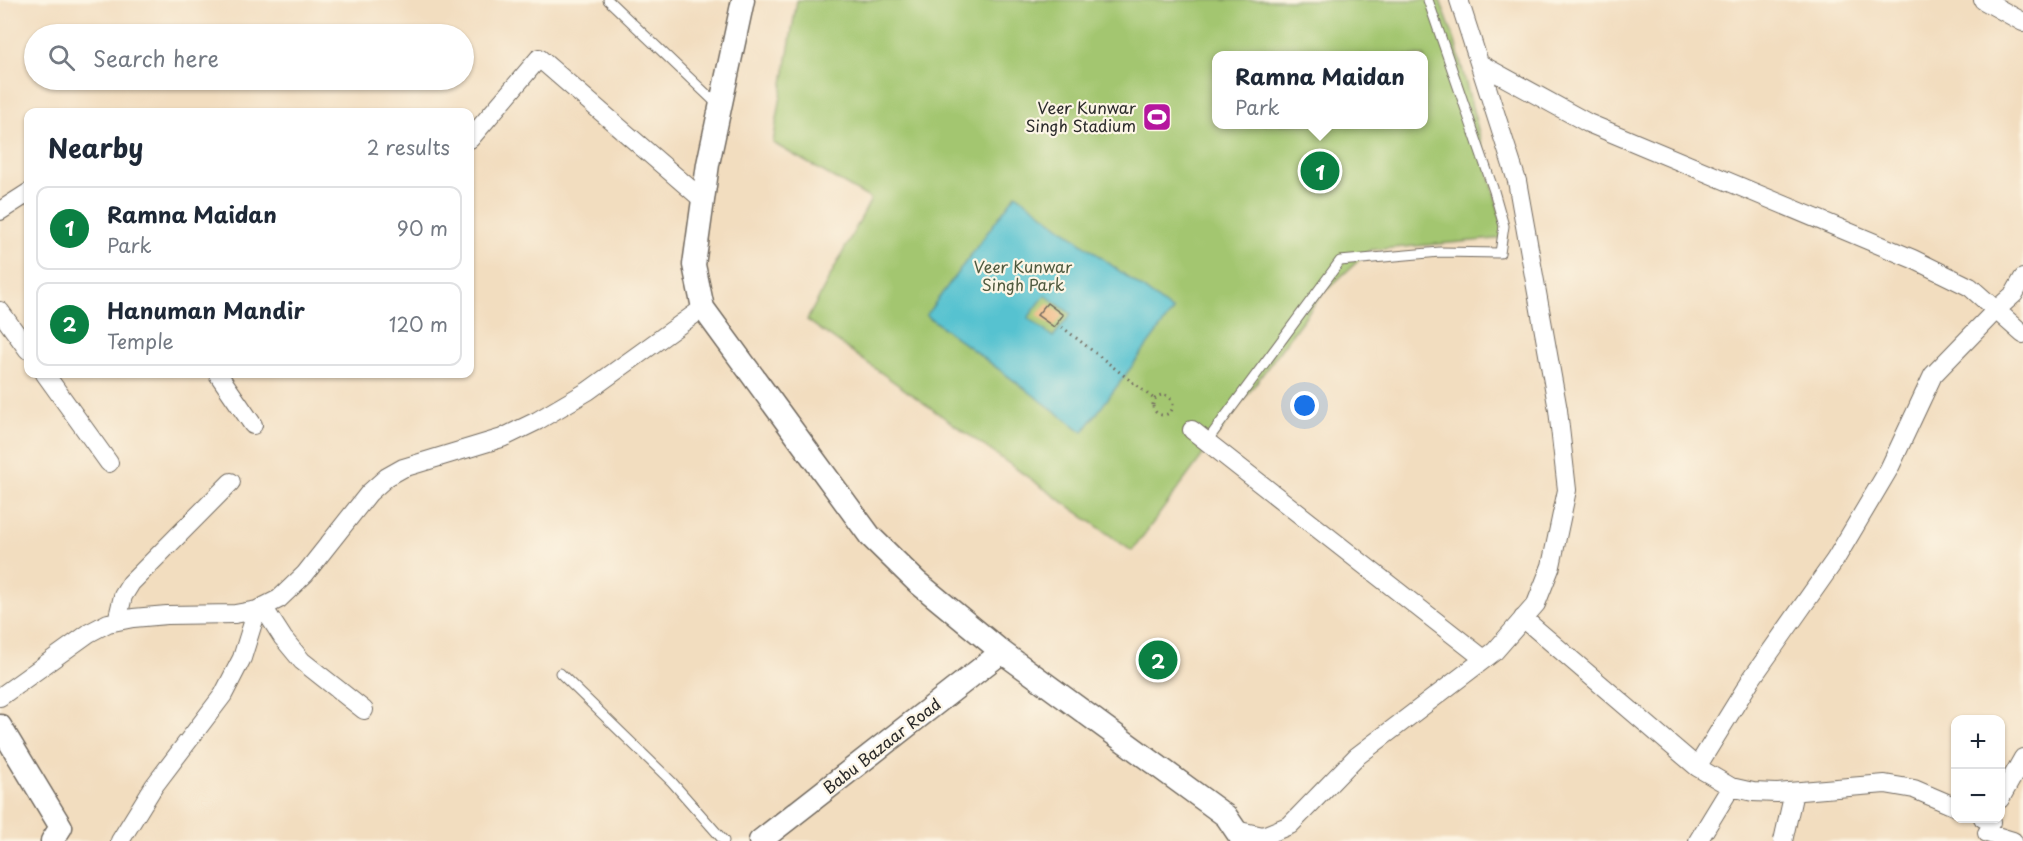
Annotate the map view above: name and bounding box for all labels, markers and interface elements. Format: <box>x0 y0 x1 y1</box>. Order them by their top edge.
search box <box>24 24 474 90</box>
icon: search <box>45 41 78 74</box>
text: Search here <box>93 41 219 74</box>
popup <box>1212 51 1428 129</box>
text: Ramna Maidan <box>1235 59 1405 92</box>
text: Park <box>1235 92 1280 122</box>
place label: Veer Kunwar Singh Stadium <box>1025 95 1137 137</box>
sports icon: Veer Kunwar Singh Stadium <box>1141 101 1173 133</box>
text: Nearby <box>48 128 143 167</box>
text: 2 results <box>367 132 450 162</box>
pin: 1 <box>1300 148 1340 194</box>
text: Ramna Maidan <box>107 197 277 230</box>
text: 1 <box>65 213 74 243</box>
text: 90 m <box>397 213 448 243</box>
text: Park <box>107 230 152 260</box>
park label: Veer Kunwar Singh Park <box>974 254 1073 296</box>
text: Hanuman Mandir <box>107 293 305 326</box>
text: 2 <box>62 309 77 339</box>
text: 120 m <box>389 309 448 339</box>
text: Temple <box>107 326 174 356</box>
your location <box>1290 391 1319 420</box>
pin: 2 <box>1138 638 1178 682</box>
street label: Babu Bazaar Road <box>817 692 945 799</box>
map controls <box>1951 715 2005 823</box>
button: + <box>1951 715 2005 769</box>
button: − <box>1951 769 2005 823</box>

